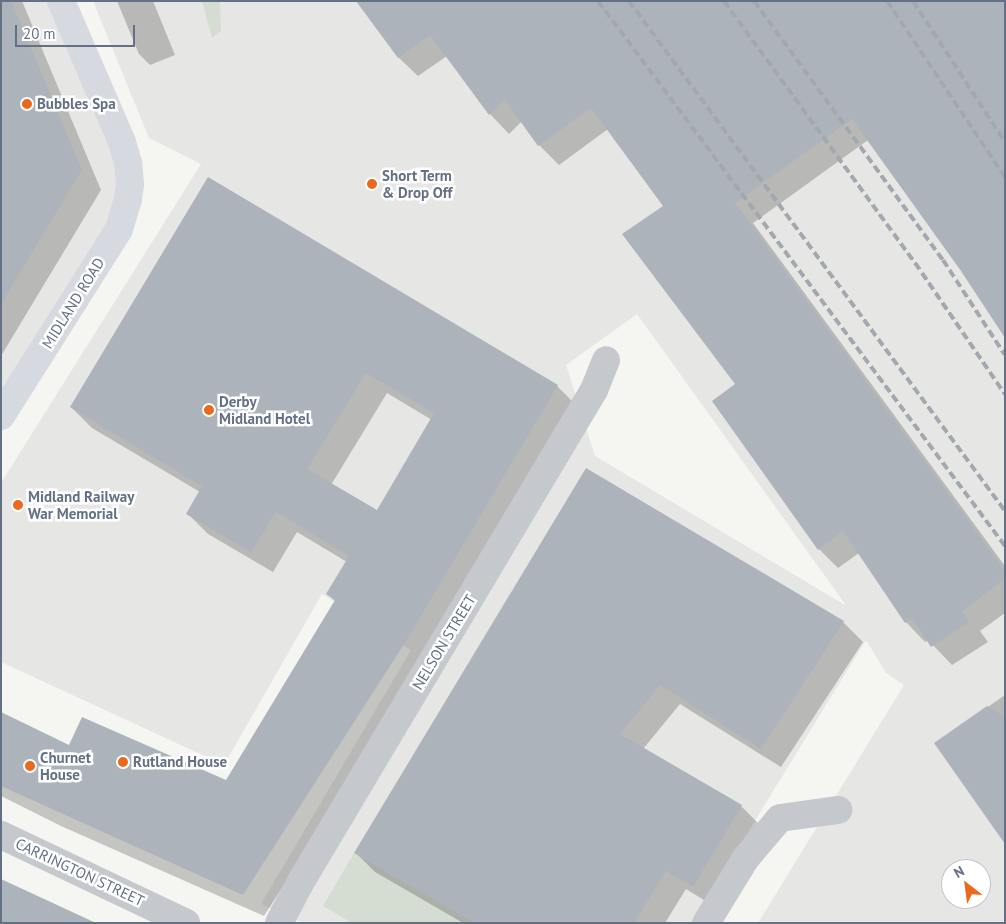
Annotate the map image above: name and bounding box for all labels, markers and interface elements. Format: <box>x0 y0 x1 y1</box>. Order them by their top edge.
scale bar <box>18 15 138 47</box>
text: 20 m <box>23 24 56 43</box>
place label: Bubbles Spa <box>37 95 116 113</box>
marker: Bubbles Spa <box>21 98 33 110</box>
place label: Short Term & Drop Off <box>382 166 453 201</box>
marker: Short Term & Drop Off <box>366 178 378 190</box>
street label: MIDLAND ROAD <box>38 254 108 352</box>
place label: Derby Midland Hotel <box>219 392 310 427</box>
marker: Derby Midland Hotel <box>203 404 215 416</box>
place label: Midland Railway War Memorial <box>28 487 134 522</box>
marker: Midland Railway War Memorial <box>12 499 24 511</box>
street label: NELSON STREET <box>409 591 479 693</box>
place label: Churnet House <box>40 748 91 783</box>
place label: Rutland House <box>133 753 227 771</box>
marker: Rutland House <box>117 756 129 768</box>
marker: Churnet House <box>24 760 36 772</box>
street label: CARRINGTON STREET <box>13 834 147 910</box>
north arrow <box>941 859 991 909</box>
text: N <box>951 862 967 882</box>

